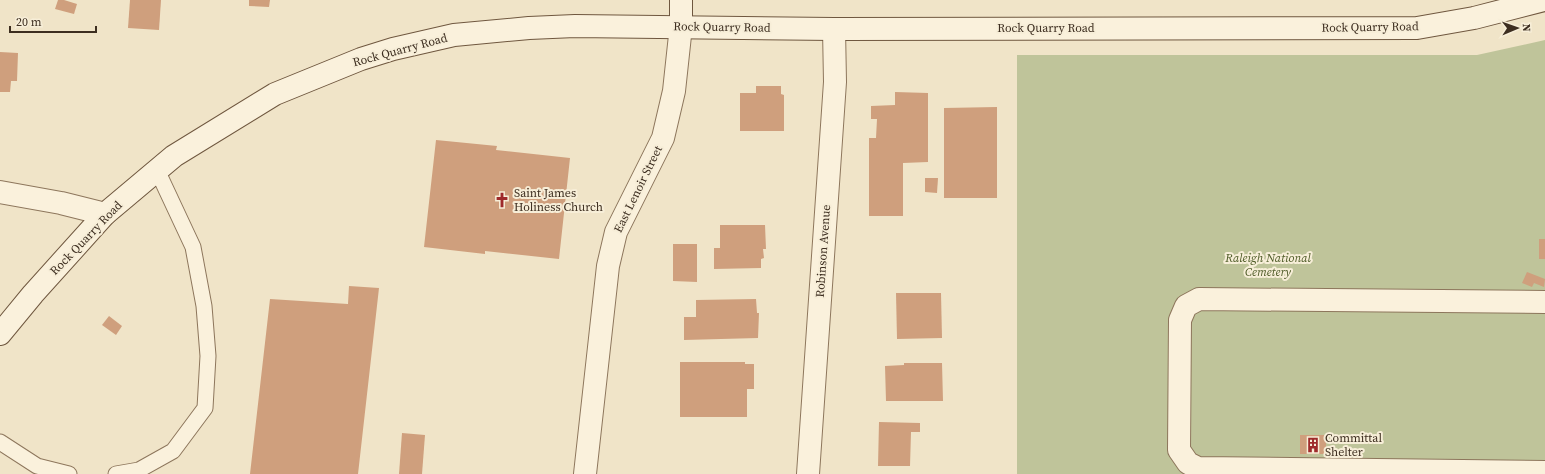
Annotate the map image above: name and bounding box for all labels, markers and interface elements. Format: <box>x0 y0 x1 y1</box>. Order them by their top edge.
scale bar <box>10 8 96 34</box>
north arrow <box>1497 8 1537 48</box>
text: 20 m <box>16 14 42 30</box>
street label: Rock Quarry Road <box>673 18 771 36</box>
street label: Rock Quarry Road <box>1321 18 1419 36</box>
street label: Rock Quarry Road <box>997 20 1095 36</box>
text: N <box>1519 23 1534 32</box>
street label: Rock Quarry Road <box>351 30 449 70</box>
street label: East Lenoir Street <box>610 143 666 235</box>
place label: Saint James Holiness Church <box>514 185 603 215</box>
church icon: Saint James Holiness Church <box>493 191 511 209</box>
street label: Rock Quarry Road <box>46 197 126 279</box>
street label: Robinson Avenue <box>812 204 834 298</box>
park label: Raleigh National Cemetery <box>1224 250 1311 280</box>
place label: Committal Shelter <box>1325 430 1382 460</box>
building icon: Committal Shelter <box>1304 436 1322 454</box>

